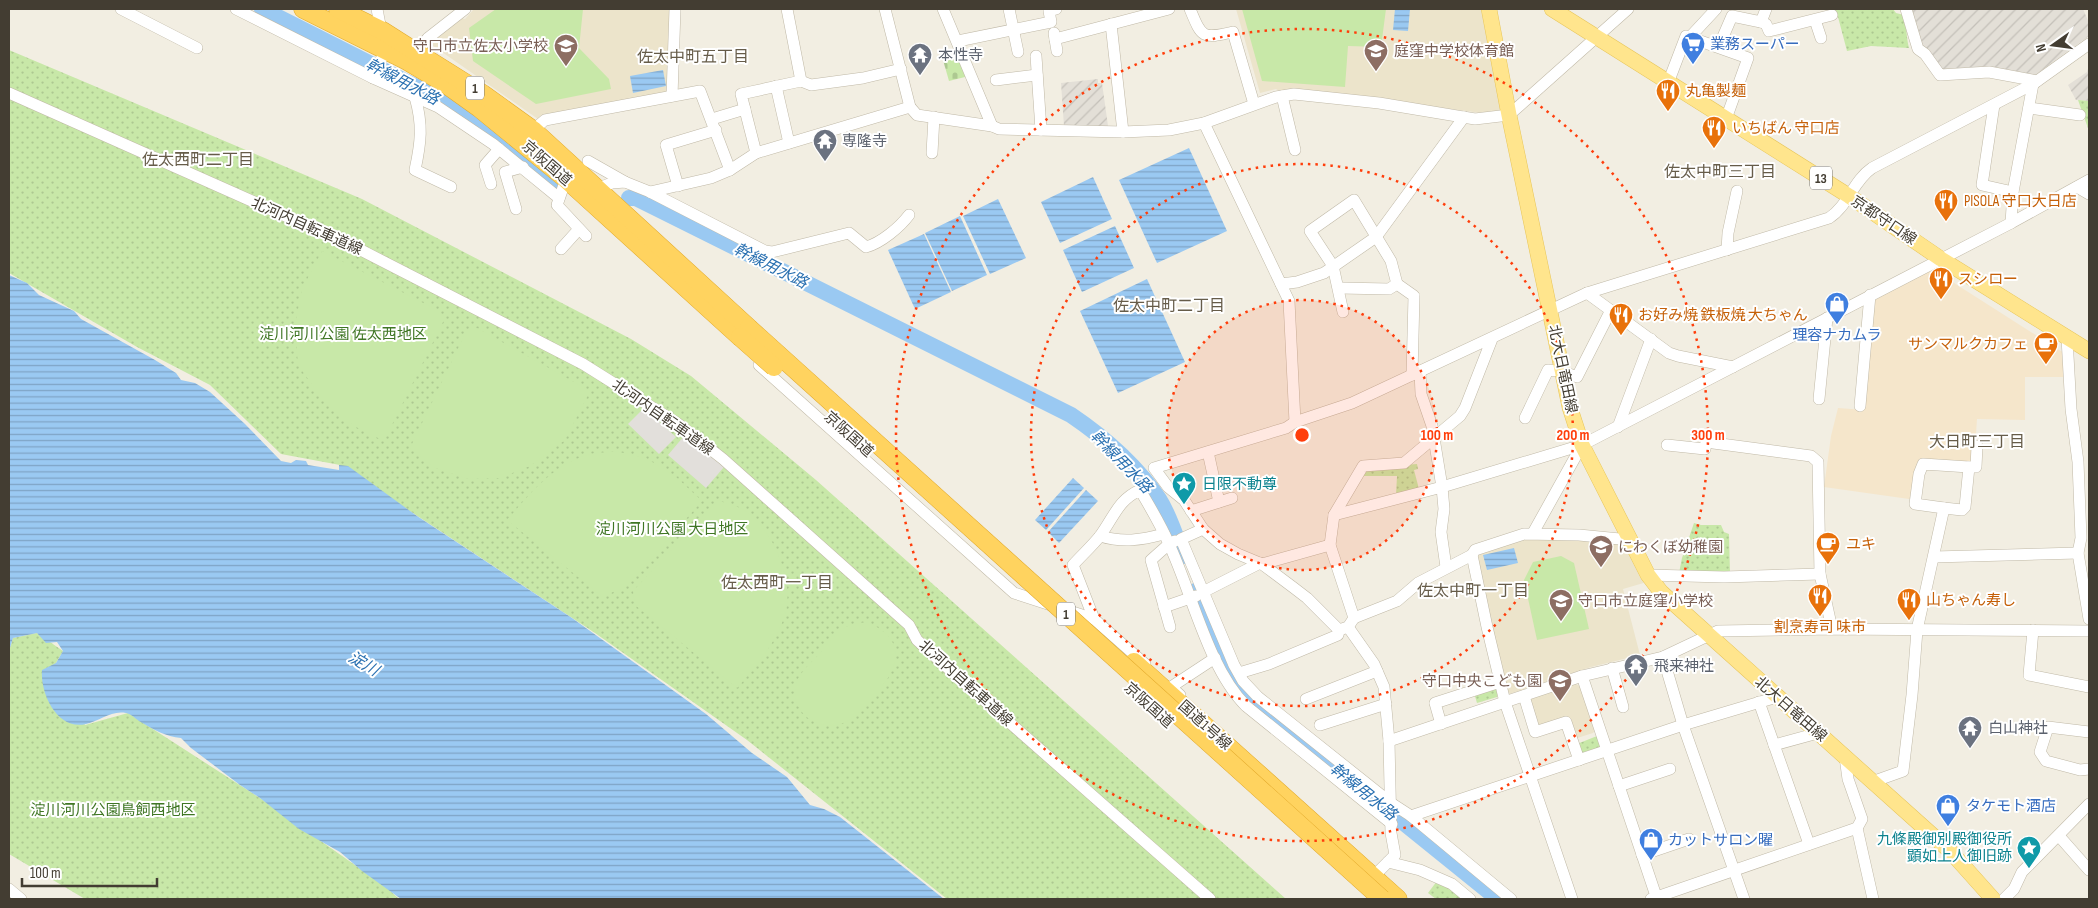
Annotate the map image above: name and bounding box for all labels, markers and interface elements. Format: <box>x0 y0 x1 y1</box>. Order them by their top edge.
north arrow <box>2028 20 2078 70</box>
supermarket icon: 業務スーパー <box>1680 31 1706 65</box>
school or university icon: 守口市立佐太小学校 <box>553 33 579 67</box>
place label: 業務スーパー <box>1710 35 1800 54</box>
place label: 守口市立佐太小学校 <box>413 37 548 56</box>
school or university icon: 庭窪中学校体育館 <box>1363 38 1389 72</box>
temple icon: 本性寺 <box>907 42 933 76</box>
place label: 庭窪中学校体育館 <box>1394 42 1514 61</box>
text: N <box>2032 42 2050 54</box>
place label: 本性寺 <box>938 46 983 65</box>
district label: 佐太中町五丁目 <box>637 48 749 67</box>
water label: 幹線用水路 <box>363 55 444 110</box>
road number: 1 <box>466 76 484 100</box>
restaurant icon: 丸亀製麺 <box>1655 78 1681 112</box>
place label: 丸亀製麺 <box>1686 82 1746 101</box>
restaurant icon: いちばん 守口店 <box>1701 115 1727 149</box>
place label: いちばん 守口店 <box>1732 119 1839 138</box>
temple icon: 専隆寺 <box>812 128 838 162</box>
place label: 専隆寺 <box>842 132 887 151</box>
street label: 京阪国道 <box>518 137 576 190</box>
district label: 佐太西町二丁目 <box>142 151 254 170</box>
district label: 佐太中町三丁目 <box>1664 163 1776 182</box>
road number: 13 <box>1810 167 1832 190</box>
restaurant icon: PISOLA 守口大日店 <box>1933 188 1959 222</box>
street label: 京都守口線 <box>1847 192 1920 249</box>
place label: PISOLA 守口大日店 <box>1964 192 2077 211</box>
street label: 北河内自転車道線 <box>248 193 365 260</box>
water label: 幹線用水路 <box>730 240 812 294</box>
restaurant icon: スシロー <box>1928 266 1954 300</box>
place label: スシロー <box>1958 270 2018 289</box>
shop icon: 理容ナカムラ <box>1824 291 1850 325</box>
district label: 佐太中町二丁目 <box>1113 297 1225 316</box>
restaurant icon: お好み焼 鉄板焼 大ちゃん <box>1608 302 1634 336</box>
place label: お好み焼 鉄板焼 大ちゃん <box>1638 306 1808 325</box>
street label: 北大日竜田線 <box>1544 323 1581 415</box>
park label: 淀川河川公園 佐太西地区 <box>259 325 427 344</box>
place label: 理容ナカムラ <box>1792 326 1882 345</box>
cafe icon: サンマルクカフェ <box>2033 331 2059 365</box>
place label: サンマルクカフェ <box>1908 335 2028 354</box>
street label: 北河内自転車道線 <box>608 375 717 460</box>
street label: 京阪国道 <box>820 407 877 462</box>
centre of rings <box>1293 426 1311 444</box>
text: 100 m <box>1421 426 1453 445</box>
text: 200 m <box>1556 426 1590 445</box>
text: 300 m <box>1691 426 1725 445</box>
water label: 幹線用水路 <box>1086 427 1157 499</box>
district label: 大日町三丁目 <box>1929 433 2025 452</box>
place icon: 日限不動尊 <box>1171 471 1197 505</box>
place label: 日限不動尊 <box>1202 475 1277 494</box>
park label: 淀川河川公園 大日地区 <box>596 520 748 539</box>
cafe icon: ユキ <box>1815 531 1841 565</box>
school or university icon: にわくぼ幼稚園 <box>1588 534 1614 568</box>
place label: ユキ <box>1846 535 1876 554</box>
place label: にわくぼ幼稚園 <box>1618 538 1723 557</box>
district label: 佐太西町一丁目 <box>721 574 833 593</box>
district label: 佐太中町一丁目 <box>1417 582 1529 601</box>
restaurant icon: 割烹寿司 味市 <box>1807 583 1833 617</box>
restaurant icon: 山ちゃん寿し <box>1896 587 1922 621</box>
school or university icon: 守口市立庭窪小学校 <box>1548 588 1574 622</box>
place label: 山ちゃん寿し <box>1926 591 2016 610</box>
place label: 守口市立庭窪小学校 <box>1578 592 1713 611</box>
road number: 1 <box>1057 602 1075 626</box>
place label: 割烹寿司 味市 <box>1774 618 1866 637</box>
street label: 北河内自転車道線 <box>915 636 1017 731</box>
water label: 淀川 <box>345 648 384 682</box>
temple icon: 飛来神社 <box>1623 653 1649 687</box>
place label: 飛来神社 <box>1654 657 1714 676</box>
school or university icon: 守口中央こども園 <box>1547 668 1573 702</box>
place label: 守口中央こども園 <box>1422 672 1542 691</box>
street label: 北大日竜田線 <box>1750 673 1831 746</box>
street label: 京阪国道 <box>1120 678 1177 733</box>
street label: 国道1号線 <box>1174 696 1235 754</box>
temple icon: 白山神社 <box>1957 715 1983 749</box>
place label: 白山神社 <box>1988 719 2048 738</box>
water label: 幹線用水路 <box>1326 760 1402 826</box>
shop icon: タケモト酒店 <box>1935 793 1961 827</box>
place label: タケモト酒店 <box>1966 797 2056 816</box>
park label: 淀川河川公園鳥飼西地区 <box>30 801 196 820</box>
shop icon: カットサロン曜 <box>1638 827 1664 861</box>
place label: 九條殿御別殿御役所 顕如上人御旧跡 <box>1877 830 2012 866</box>
place label: カットサロン曜 <box>1668 831 1773 850</box>
place icon: 九條殿御別殿御役所 顕如上人御旧跡 <box>2016 835 2042 869</box>
scale bar <box>22 856 158 888</box>
text: 100 m <box>30 864 61 883</box>

